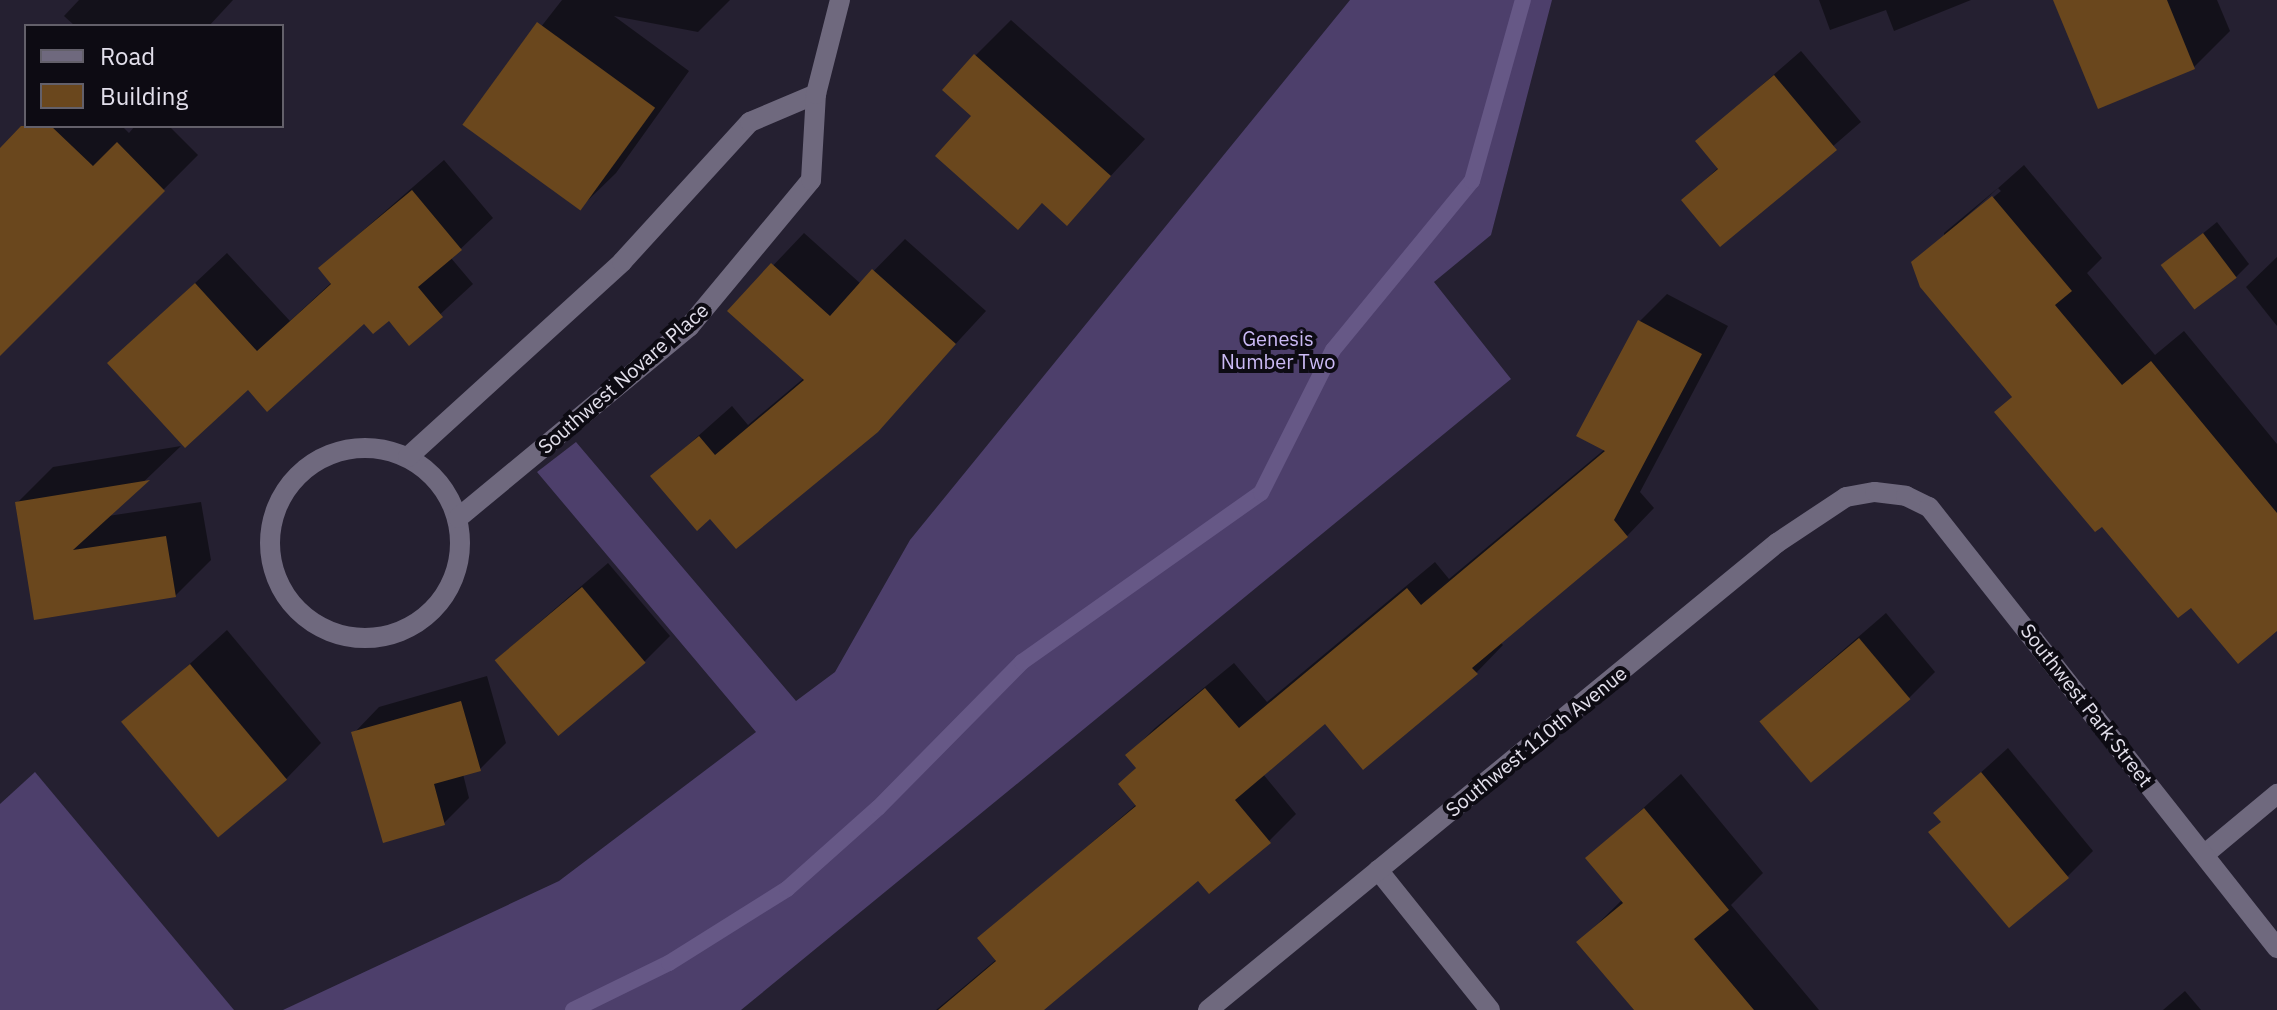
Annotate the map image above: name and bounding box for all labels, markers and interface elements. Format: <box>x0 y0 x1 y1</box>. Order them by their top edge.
legend <box>24 24 284 128</box>
text: Road <box>100 40 155 72</box>
text: Building <box>100 80 188 112</box>
street label: Southwest Novare Place <box>533 298 713 458</box>
park label: Genesis Number Two <box>1221 327 1335 374</box>
street label: Southwest Park Street <box>2016 619 2158 791</box>
street label: Southwest 110th Avenue <box>1441 661 1631 821</box>

